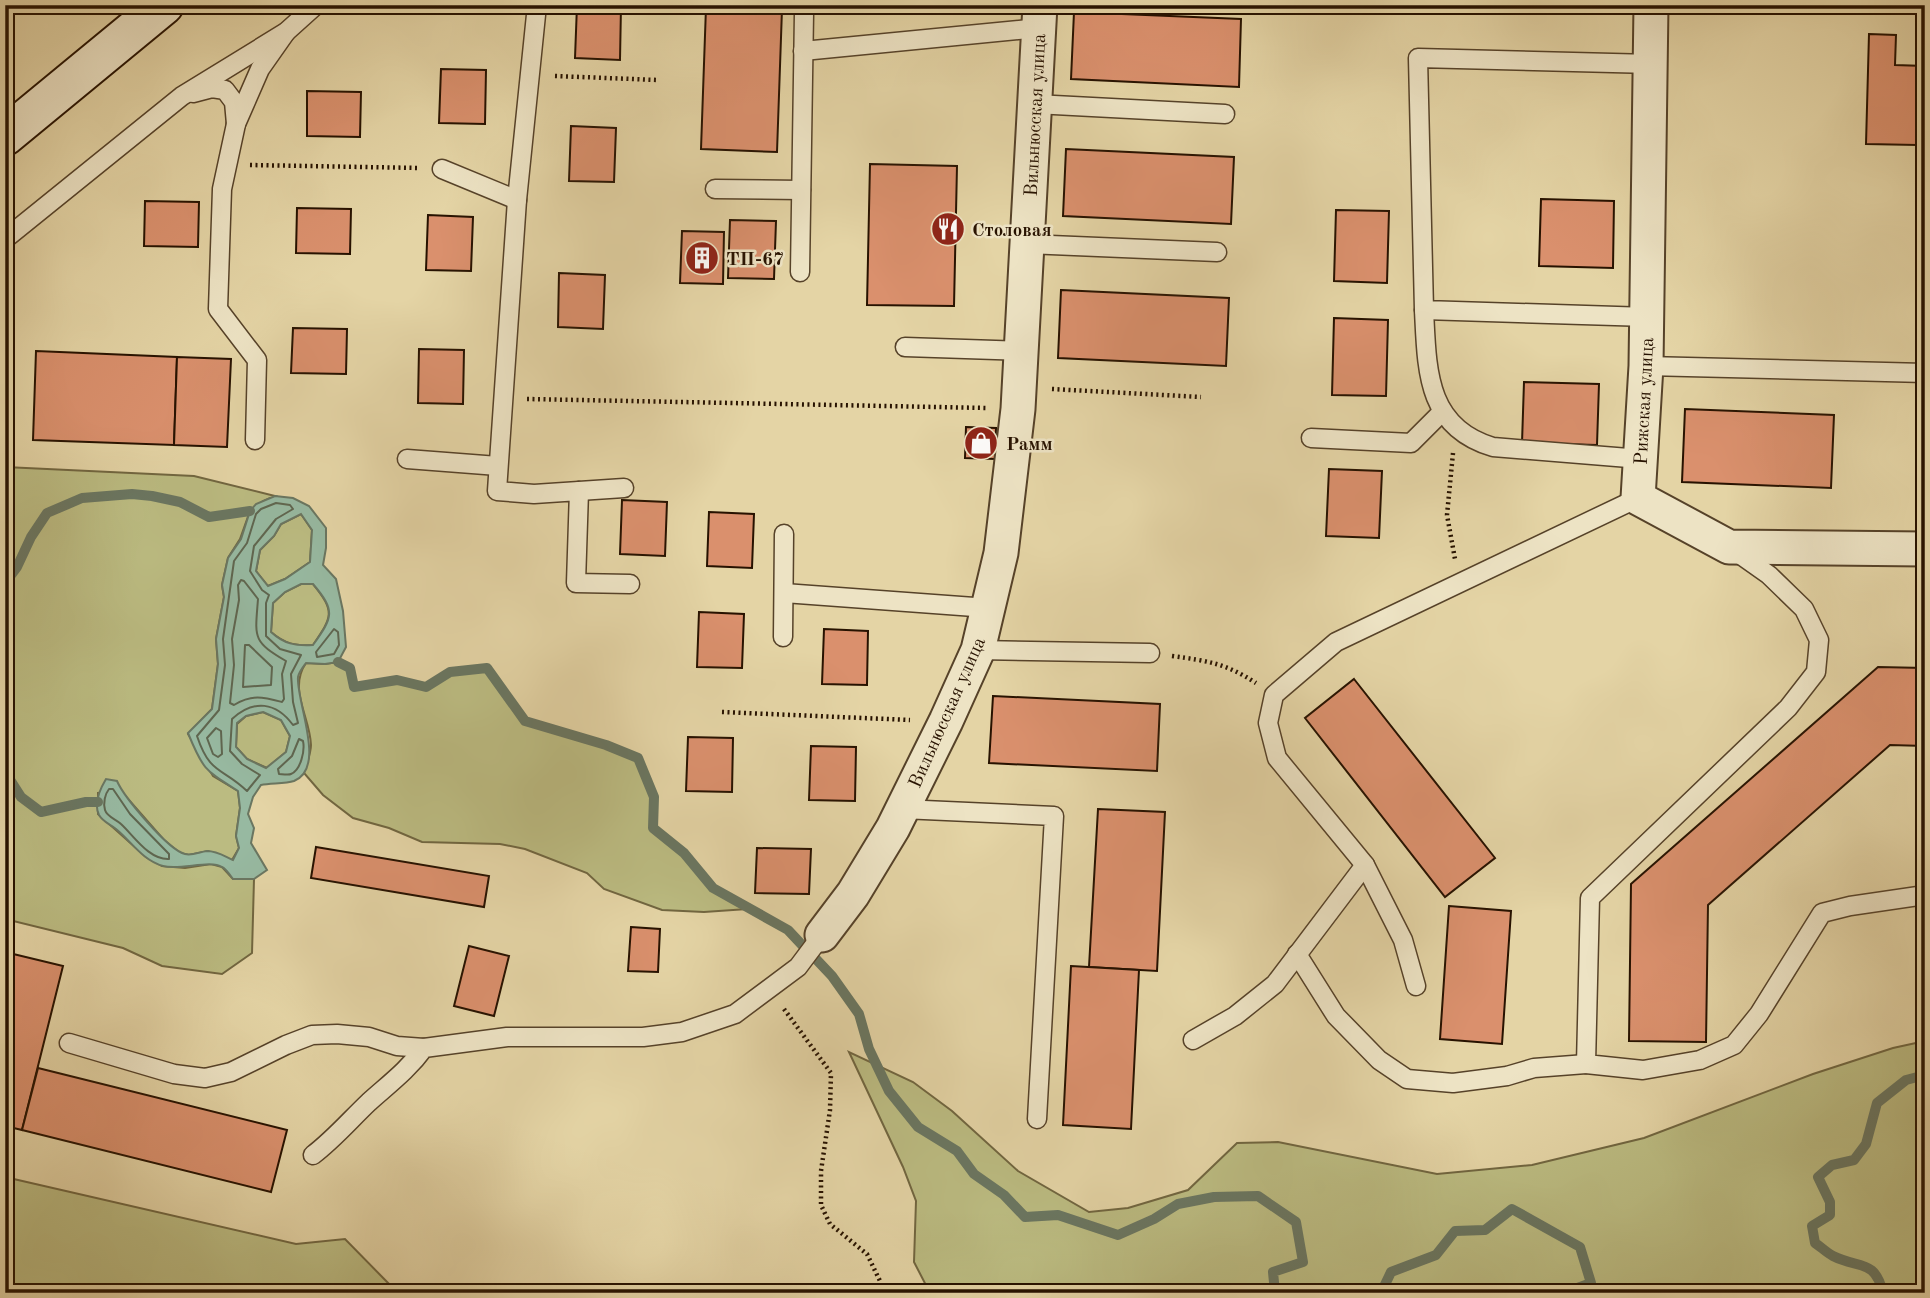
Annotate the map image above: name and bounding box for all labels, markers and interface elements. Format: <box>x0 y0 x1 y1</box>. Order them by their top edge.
street label: Вильнюсская улица <box>1023 33 1050 197</box>
restaurant icon: Столовая <box>929 210 967 248</box>
place label: Столовая <box>972 222 1052 241</box>
building icon: ТП-67 <box>683 239 721 277</box>
place label: ТП-67 <box>726 251 784 270</box>
street label: Рижская улица <box>1633 336 1658 465</box>
shop icon: Рамм <box>962 424 1000 462</box>
place label: Рамм <box>1006 436 1053 455</box>
street label: Вильнюсская улица <box>906 634 990 791</box>

